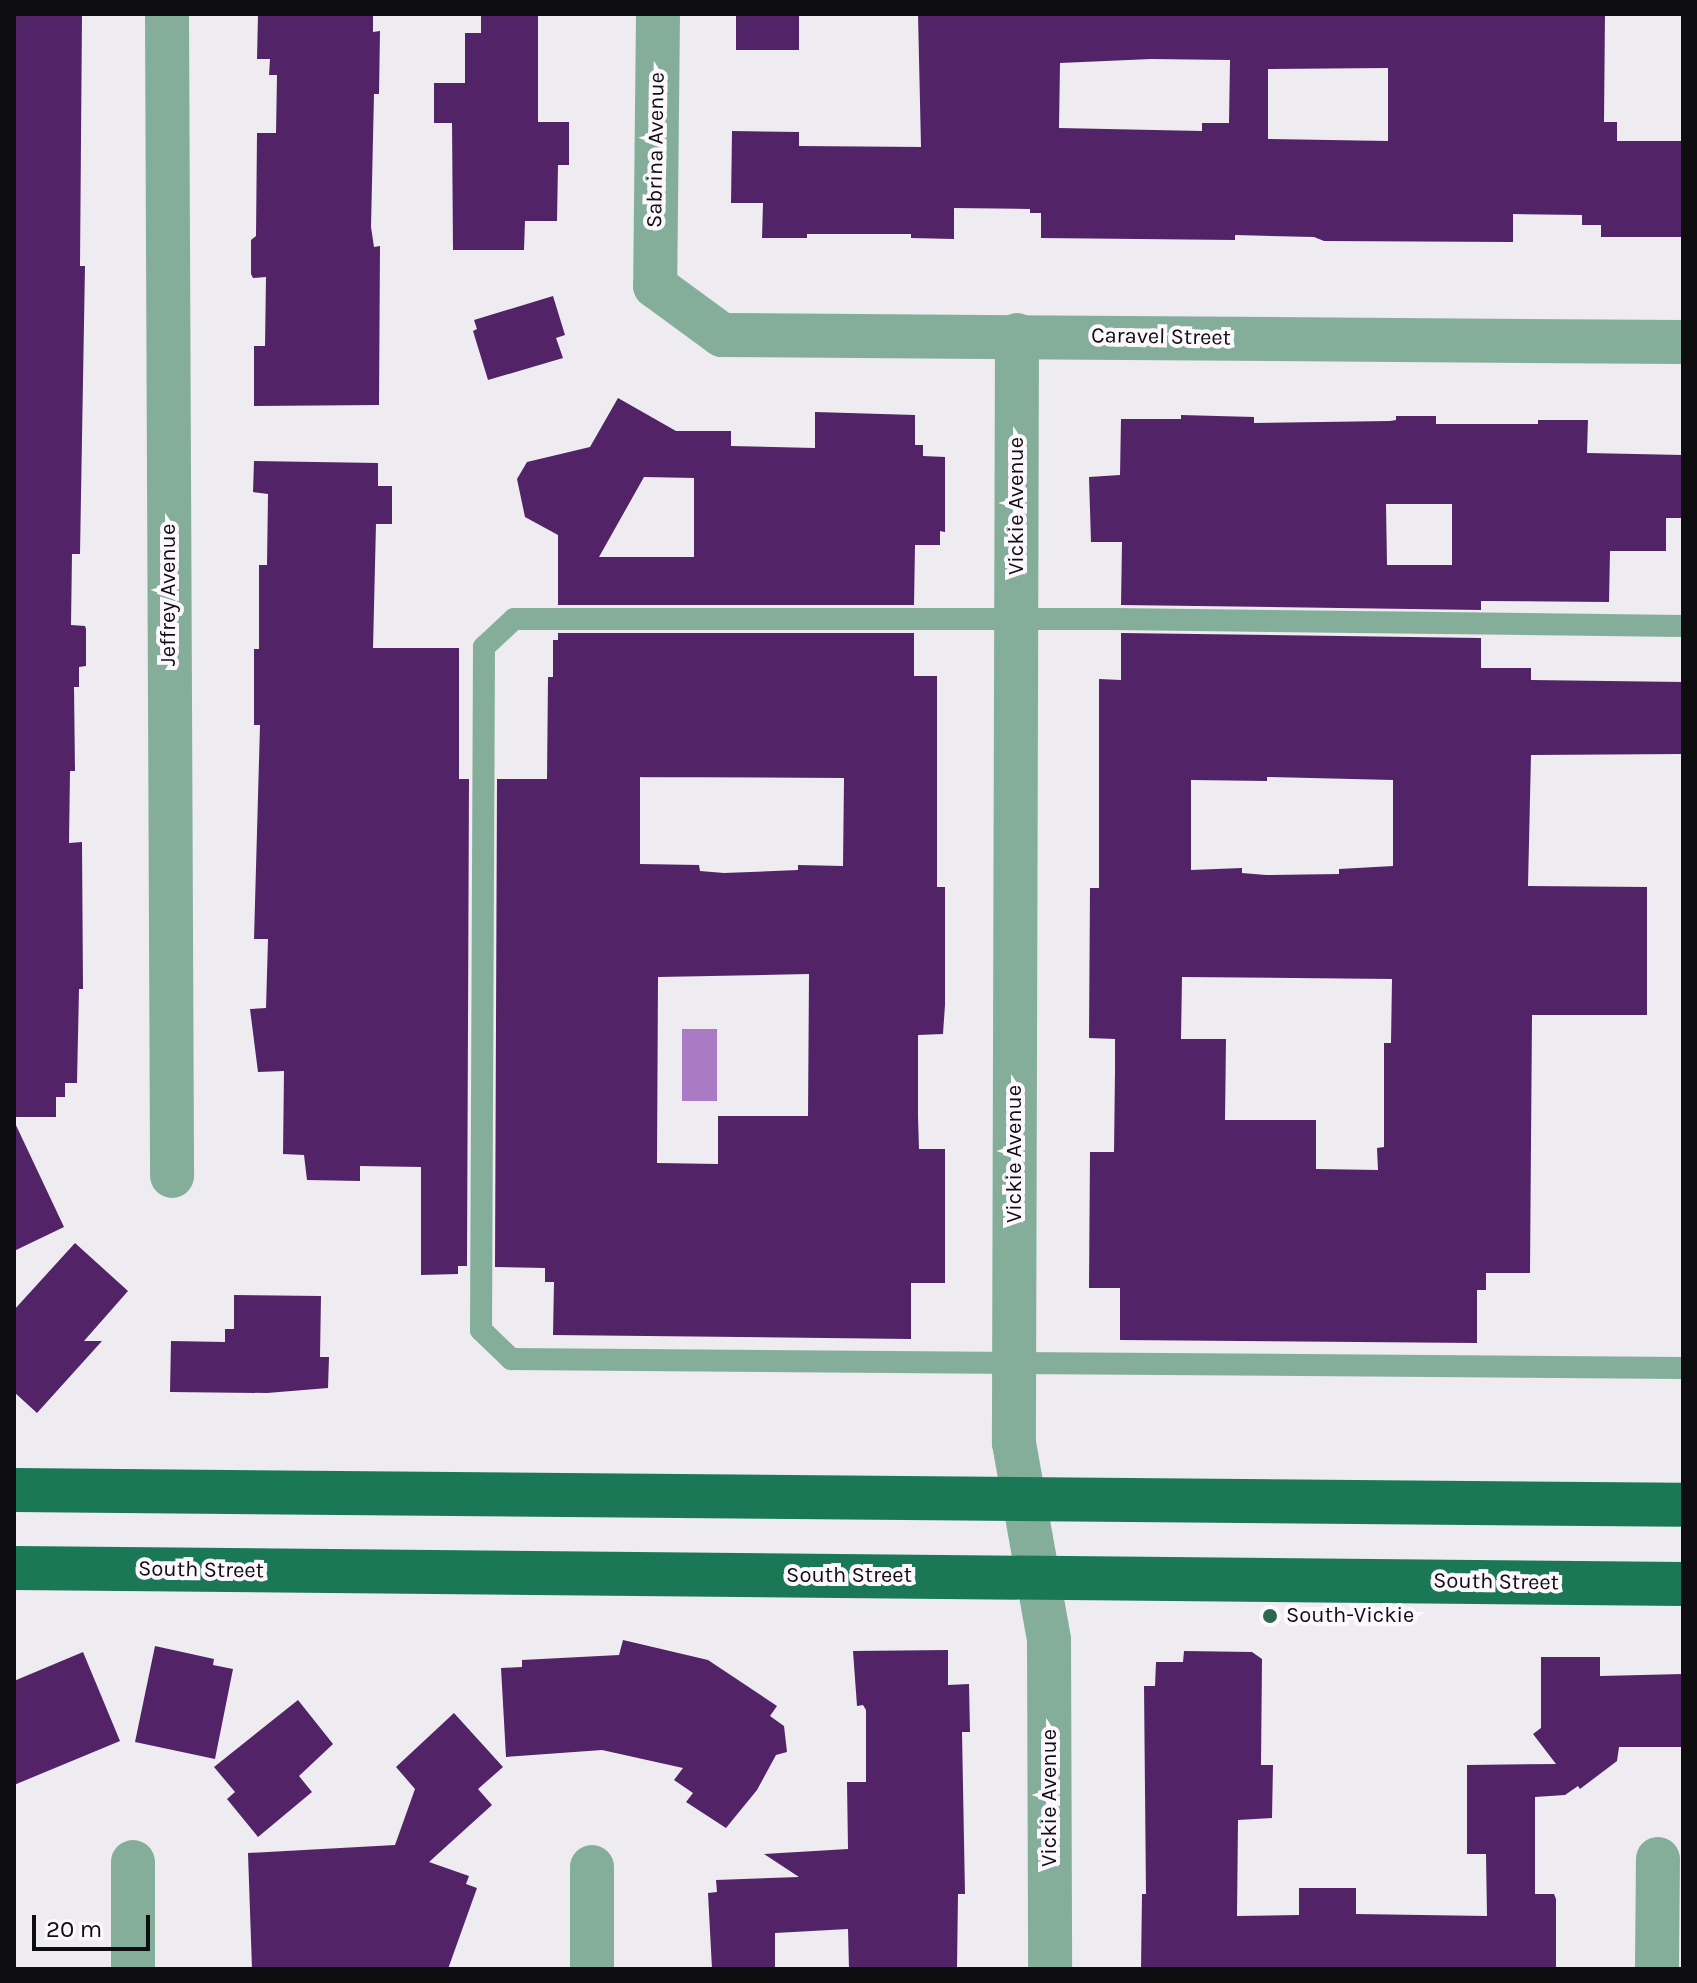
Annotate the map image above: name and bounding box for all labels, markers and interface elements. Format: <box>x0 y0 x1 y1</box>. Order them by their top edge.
street label: Sabrina Avenue <box>641 72 671 228</box>
street label: Caravel Street <box>1091 323 1231 351</box>
street label: Vickie Avenue <box>1004 437 1030 575</box>
street label: Jeffrey Avenue <box>156 524 182 666</box>
street label: Vickie Avenue <box>1002 1085 1028 1223</box>
street label: South Street <box>138 1556 264 1584</box>
street label: South Street <box>786 1563 912 1589</box>
street label: South Street <box>1433 1568 1559 1596</box>
place label: South-Vickie <box>1286 1603 1414 1629</box>
marker: South-Vickie <box>1261 1607 1279 1625</box>
street label: Vickie Avenue <box>1037 1729 1063 1867</box>
scale bar <box>36 1899 154 1949</box>
text: 20 m <box>46 1915 102 1943</box>

